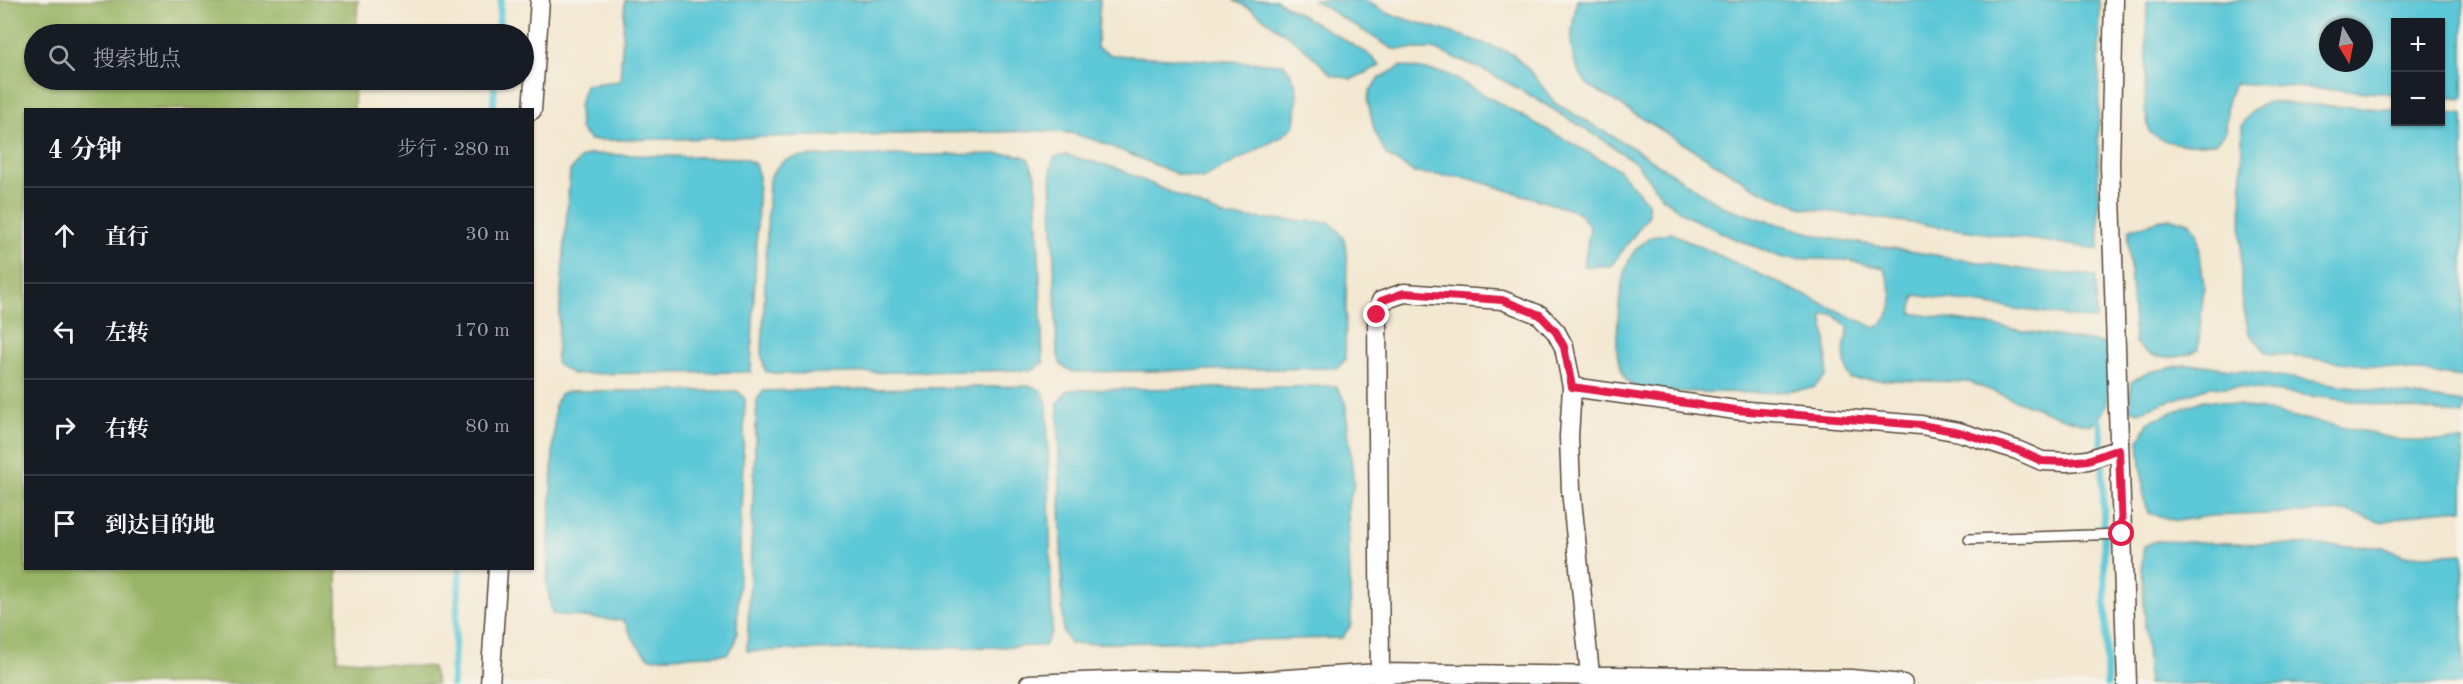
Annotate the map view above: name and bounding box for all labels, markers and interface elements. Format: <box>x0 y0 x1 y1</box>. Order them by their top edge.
north arrow <box>2319 18 2373 72</box>
map controls <box>2391 18 2445 126</box>
button: + <box>2391 18 2445 72</box>
search box <box>24 24 534 90</box>
icon: search <box>45 41 78 74</box>
text: 搜索地点 <box>93 49 181 71</box>
button: − <box>2391 72 2445 126</box>
text: 4 分钟 <box>48 138 122 164</box>
text: 步行 · 280 m <box>397 140 510 160</box>
icon: ahead <box>48 219 81 252</box>
text: 30 m <box>465 225 510 245</box>
text: 直行 <box>105 227 149 249</box>
route end <box>1363 301 1389 327</box>
icon: left <box>48 315 81 348</box>
text: 170 m <box>454 321 510 341</box>
text: 左转 <box>105 323 149 345</box>
icon: right <box>48 411 81 444</box>
text: 80 m <box>465 417 510 437</box>
text: 右转 <box>105 419 149 441</box>
icon: arrive <box>48 507 81 540</box>
text: 到达目的地 <box>105 515 215 537</box>
route start <box>2108 520 2134 546</box>

